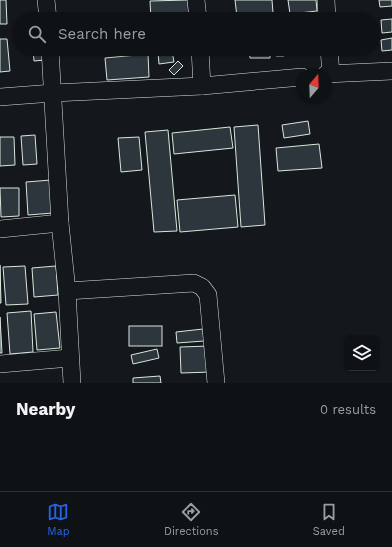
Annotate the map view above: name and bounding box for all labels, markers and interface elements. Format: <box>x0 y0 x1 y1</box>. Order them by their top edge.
search box <box>12 12 380 56</box>
icon: search <box>26 23 48 45</box>
text: Search here <box>58 25 146 43</box>
north arrow <box>296 68 332 104</box>
map controls <box>344 335 380 371</box>
button: layers <box>344 335 380 371</box>
text: Nearby <box>16 399 75 419</box>
text: 0 results <box>320 402 376 417</box>
tab: Map <box>47 501 70 538</box>
tab: Directions <box>164 501 218 538</box>
tab: Saved <box>313 501 345 538</box>

